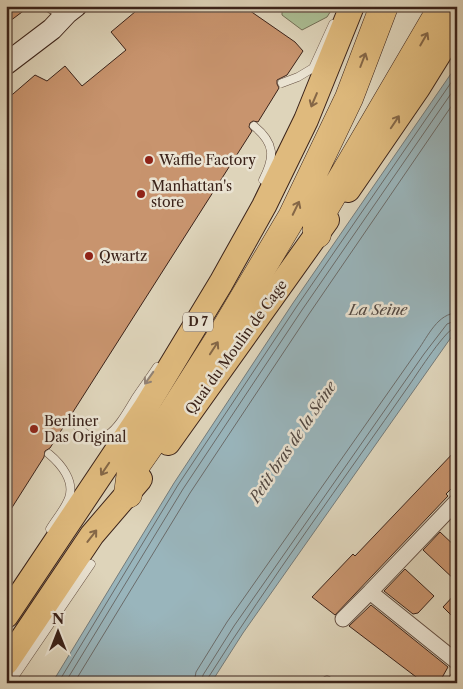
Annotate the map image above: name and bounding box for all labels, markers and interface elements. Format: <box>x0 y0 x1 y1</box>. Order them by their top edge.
one-way arrow <box>419 33 429 47</box>
one-way arrow <box>359 53 368 68</box>
one-way arrow <box>309 92 319 107</box>
one-way arrow <box>390 115 400 129</box>
place label: Waffle Factory <box>158 151 256 169</box>
marker: Waffle Factory <box>143 154 155 166</box>
place label: Manhattan's store <box>151 177 232 211</box>
marker: Manhattan's store <box>135 188 147 200</box>
one-way arrow <box>292 201 302 216</box>
place label: Qwartz <box>99 247 147 265</box>
marker: Qwartz <box>83 250 95 262</box>
street label: Quai du Moulin de Cage <box>181 276 291 418</box>
water label: La Seine <box>348 300 408 319</box>
road number: D 7 <box>183 313 213 332</box>
one-way arrow <box>209 341 219 355</box>
one-way arrow <box>144 371 154 385</box>
water label: Petit bras de la Seine <box>244 377 341 507</box>
place label: Berliner Das Original <box>44 412 126 446</box>
marker: Berliner Das Original <box>28 423 40 435</box>
one-way arrow <box>100 462 110 476</box>
one-way arrow <box>86 529 97 542</box>
north arrow <box>32 606 82 656</box>
text: N <box>52 610 64 628</box>

